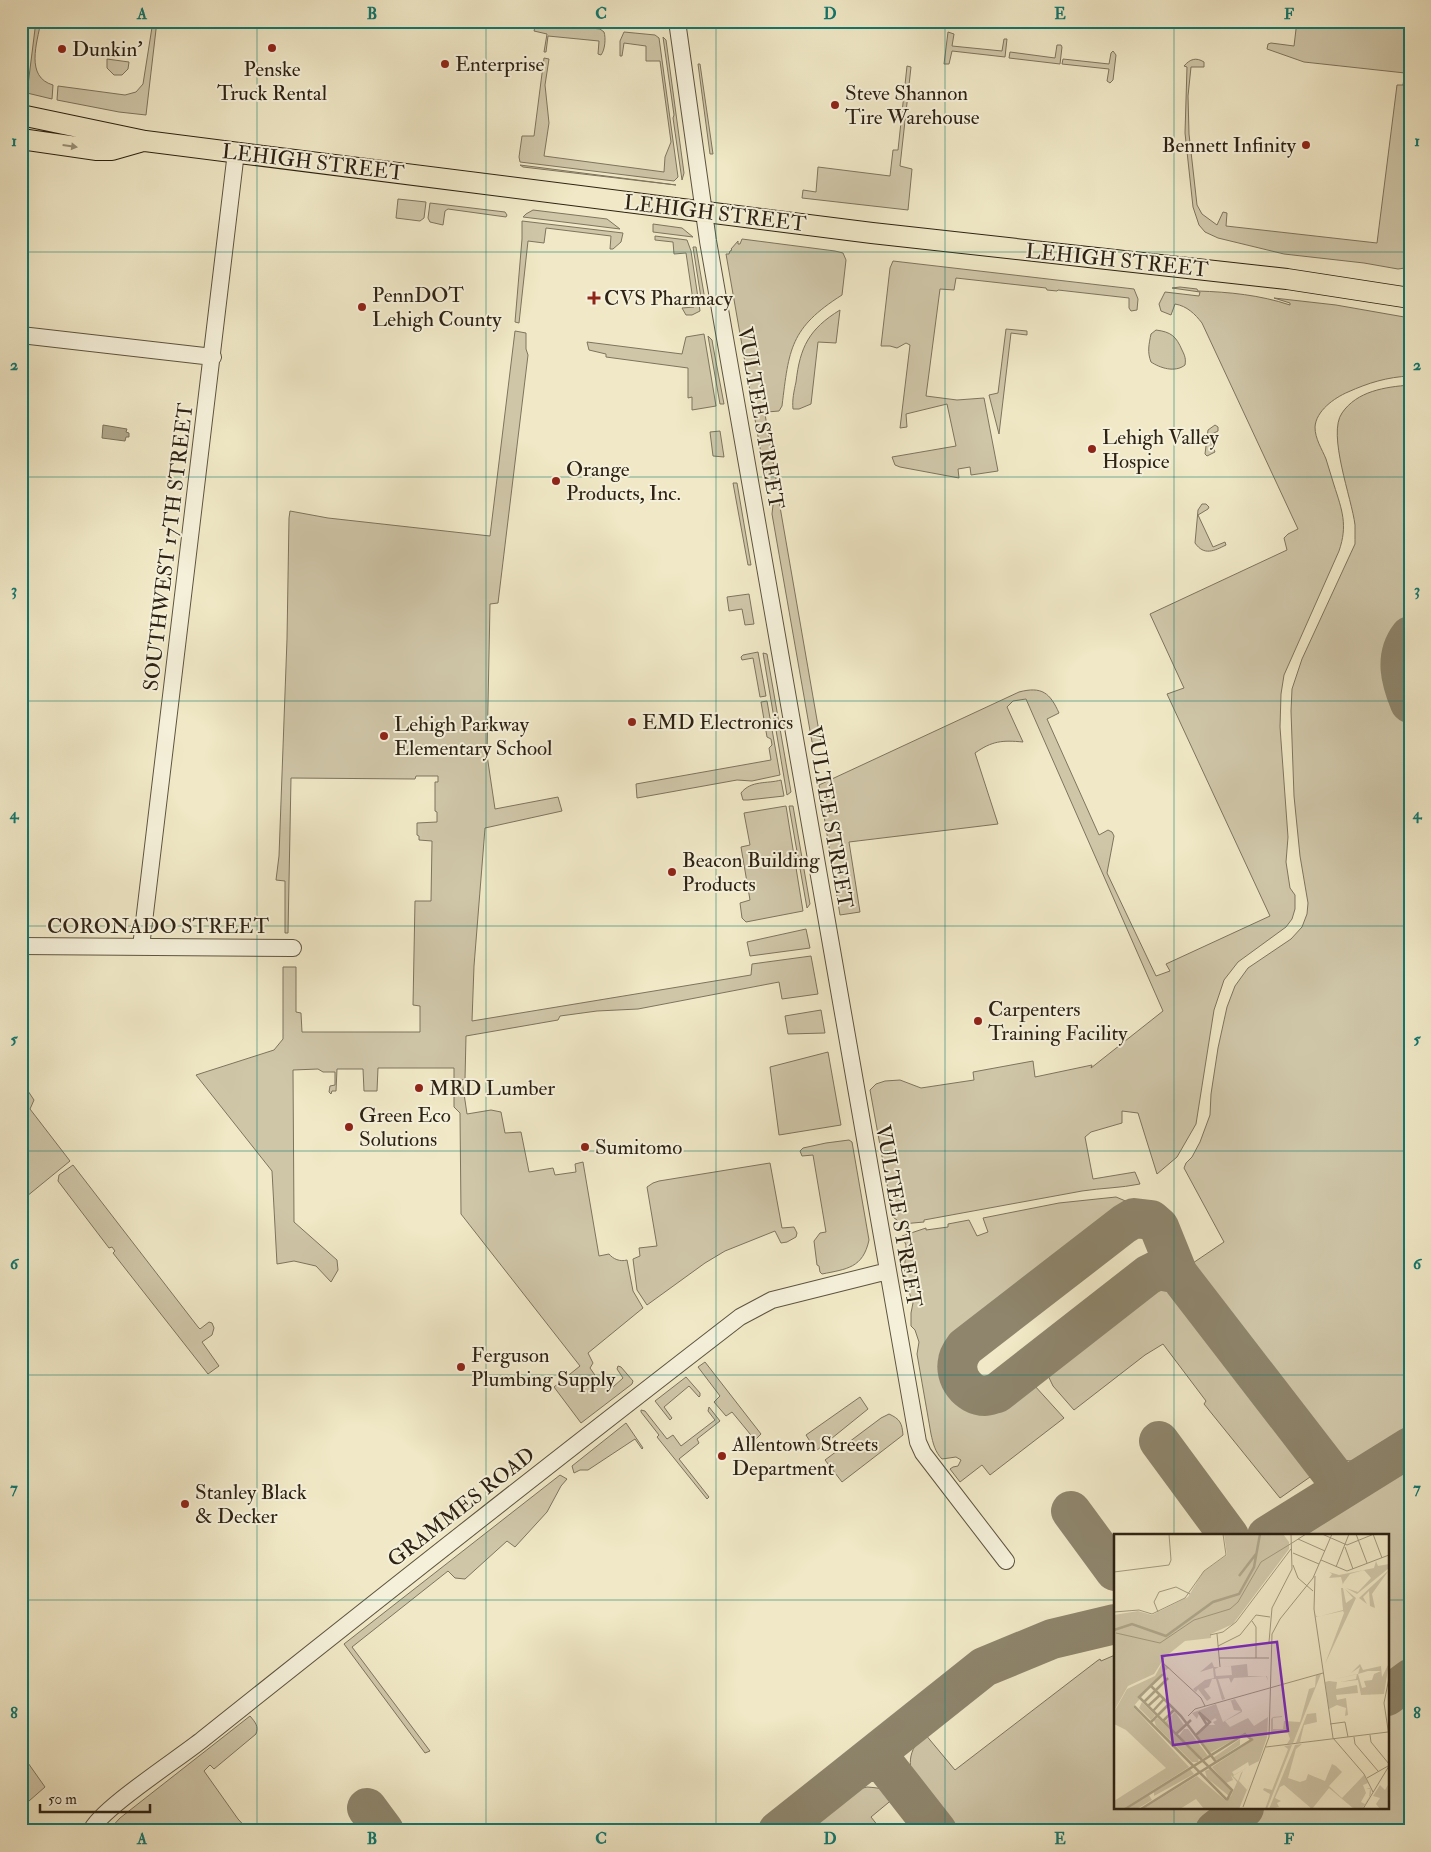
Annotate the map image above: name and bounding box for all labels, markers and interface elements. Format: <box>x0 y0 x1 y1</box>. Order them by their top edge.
text: A <box>136 4 148 24</box>
text: B <box>367 4 377 24</box>
text: C <box>595 4 607 24</box>
text: D <box>823 4 837 24</box>
text: E <box>1054 4 1066 24</box>
text: F <box>1284 4 1294 24</box>
place label: Dunkin' <box>72 36 143 63</box>
marker: Penske Truck Rental <box>266 42 278 54</box>
marker: Dunkin' <box>56 43 68 55</box>
place label: Enterprise <box>455 51 544 78</box>
place label: Penske Truck Rental <box>217 56 328 107</box>
marker: Enterprise <box>439 58 451 70</box>
place label: Steve Shannon Tire Warehouse <box>845 80 980 131</box>
marker: Steve Shannon Tire Warehouse <box>829 99 841 111</box>
text: 1 <box>11 131 17 151</box>
text: 1 <box>1414 131 1420 151</box>
place label: Bennett Infinity <box>1162 132 1297 159</box>
street label: LEHIGH STREET <box>220 138 406 187</box>
marker: Bennett Infinity <box>1300 139 1312 151</box>
one-way arrow <box>62 142 78 150</box>
street label: LEHIGH STREET <box>622 189 808 238</box>
street label: LEHIGH STREET <box>1024 237 1210 284</box>
place label: PennDOT Lehigh County <box>372 282 502 333</box>
place label: CVS Pharmacy <box>604 285 733 312</box>
marker: CVS Pharmacy <box>588 292 600 304</box>
marker: PennDOT Lehigh County <box>356 301 368 313</box>
street label: VULTEE STREET <box>731 325 790 512</box>
text: 2 <box>10 355 18 375</box>
text: 2 <box>1413 355 1421 375</box>
street label: SOUTHWEST 17TH STREET <box>137 401 200 692</box>
place label: Lehigh Valley Hospice <box>1102 424 1220 475</box>
marker: Lehigh Valley Hospice <box>1086 443 1098 455</box>
place label: Orange Products, Inc. <box>566 456 681 507</box>
marker: Orange Products, Inc. <box>550 475 562 487</box>
text: 3 <box>11 580 17 600</box>
text: 3 <box>1414 580 1420 600</box>
place label: EMD Electronics <box>642 709 793 736</box>
place label: Lehigh Parkway Elementary School <box>394 711 553 762</box>
marker: EMD Electronics <box>626 716 638 728</box>
street label: VULTEE STREET <box>800 724 859 911</box>
marker: Lehigh Parkway Elementary School <box>378 730 390 742</box>
text: 4 <box>9 804 20 824</box>
text: 4 <box>1412 804 1423 824</box>
place label: Beacon Building Products <box>682 847 820 898</box>
marker: Beacon Building Products <box>666 866 678 878</box>
street label: CORONADO STREET <box>47 913 269 940</box>
place label: Carpenters Training Facility <box>988 996 1128 1047</box>
marker: Carpenters Training Facility <box>972 1015 984 1027</box>
text: 5 <box>10 1029 18 1049</box>
text: 5 <box>1413 1029 1421 1049</box>
place label: MRD Lumber <box>429 1075 555 1102</box>
marker: MRD Lumber <box>413 1082 425 1094</box>
place label: Green Eco Solutions <box>359 1102 451 1153</box>
marker: Green Eco Solutions <box>343 1121 355 1133</box>
street label: VULTEE STREET <box>869 1123 928 1310</box>
place label: Sumitomo <box>595 1134 682 1161</box>
marker: Sumitomo <box>579 1141 591 1153</box>
text: 6 <box>10 1254 20 1274</box>
text: 6 <box>1413 1254 1423 1274</box>
place label: Ferguson Plumbing Supply <box>471 1342 616 1393</box>
marker: Ferguson Plumbing Supply <box>455 1361 467 1373</box>
place label: Allentown Streets Department <box>731 1431 878 1482</box>
street label: GRAMMES ROAD <box>382 1441 540 1573</box>
marker: Allentown Streets Department <box>716 1450 728 1462</box>
text: 7 <box>10 1478 18 1498</box>
text: 7 <box>1413 1478 1421 1498</box>
place label: Stanley Black & Decker <box>195 1479 307 1530</box>
marker: Stanley Black & Decker <box>179 1498 191 1510</box>
inset map <box>1114 1534 1388 1810</box>
text: 8 <box>10 1703 18 1723</box>
text: 8 <box>1413 1703 1421 1723</box>
scale bar <box>40 1782 150 1814</box>
text: 50 m <box>48 1790 77 1809</box>
text: A <box>136 1829 148 1849</box>
text: B <box>367 1829 377 1849</box>
text: C <box>595 1829 607 1849</box>
text: D <box>823 1829 837 1849</box>
text: E <box>1054 1829 1066 1849</box>
text: F <box>1284 1829 1294 1849</box>

